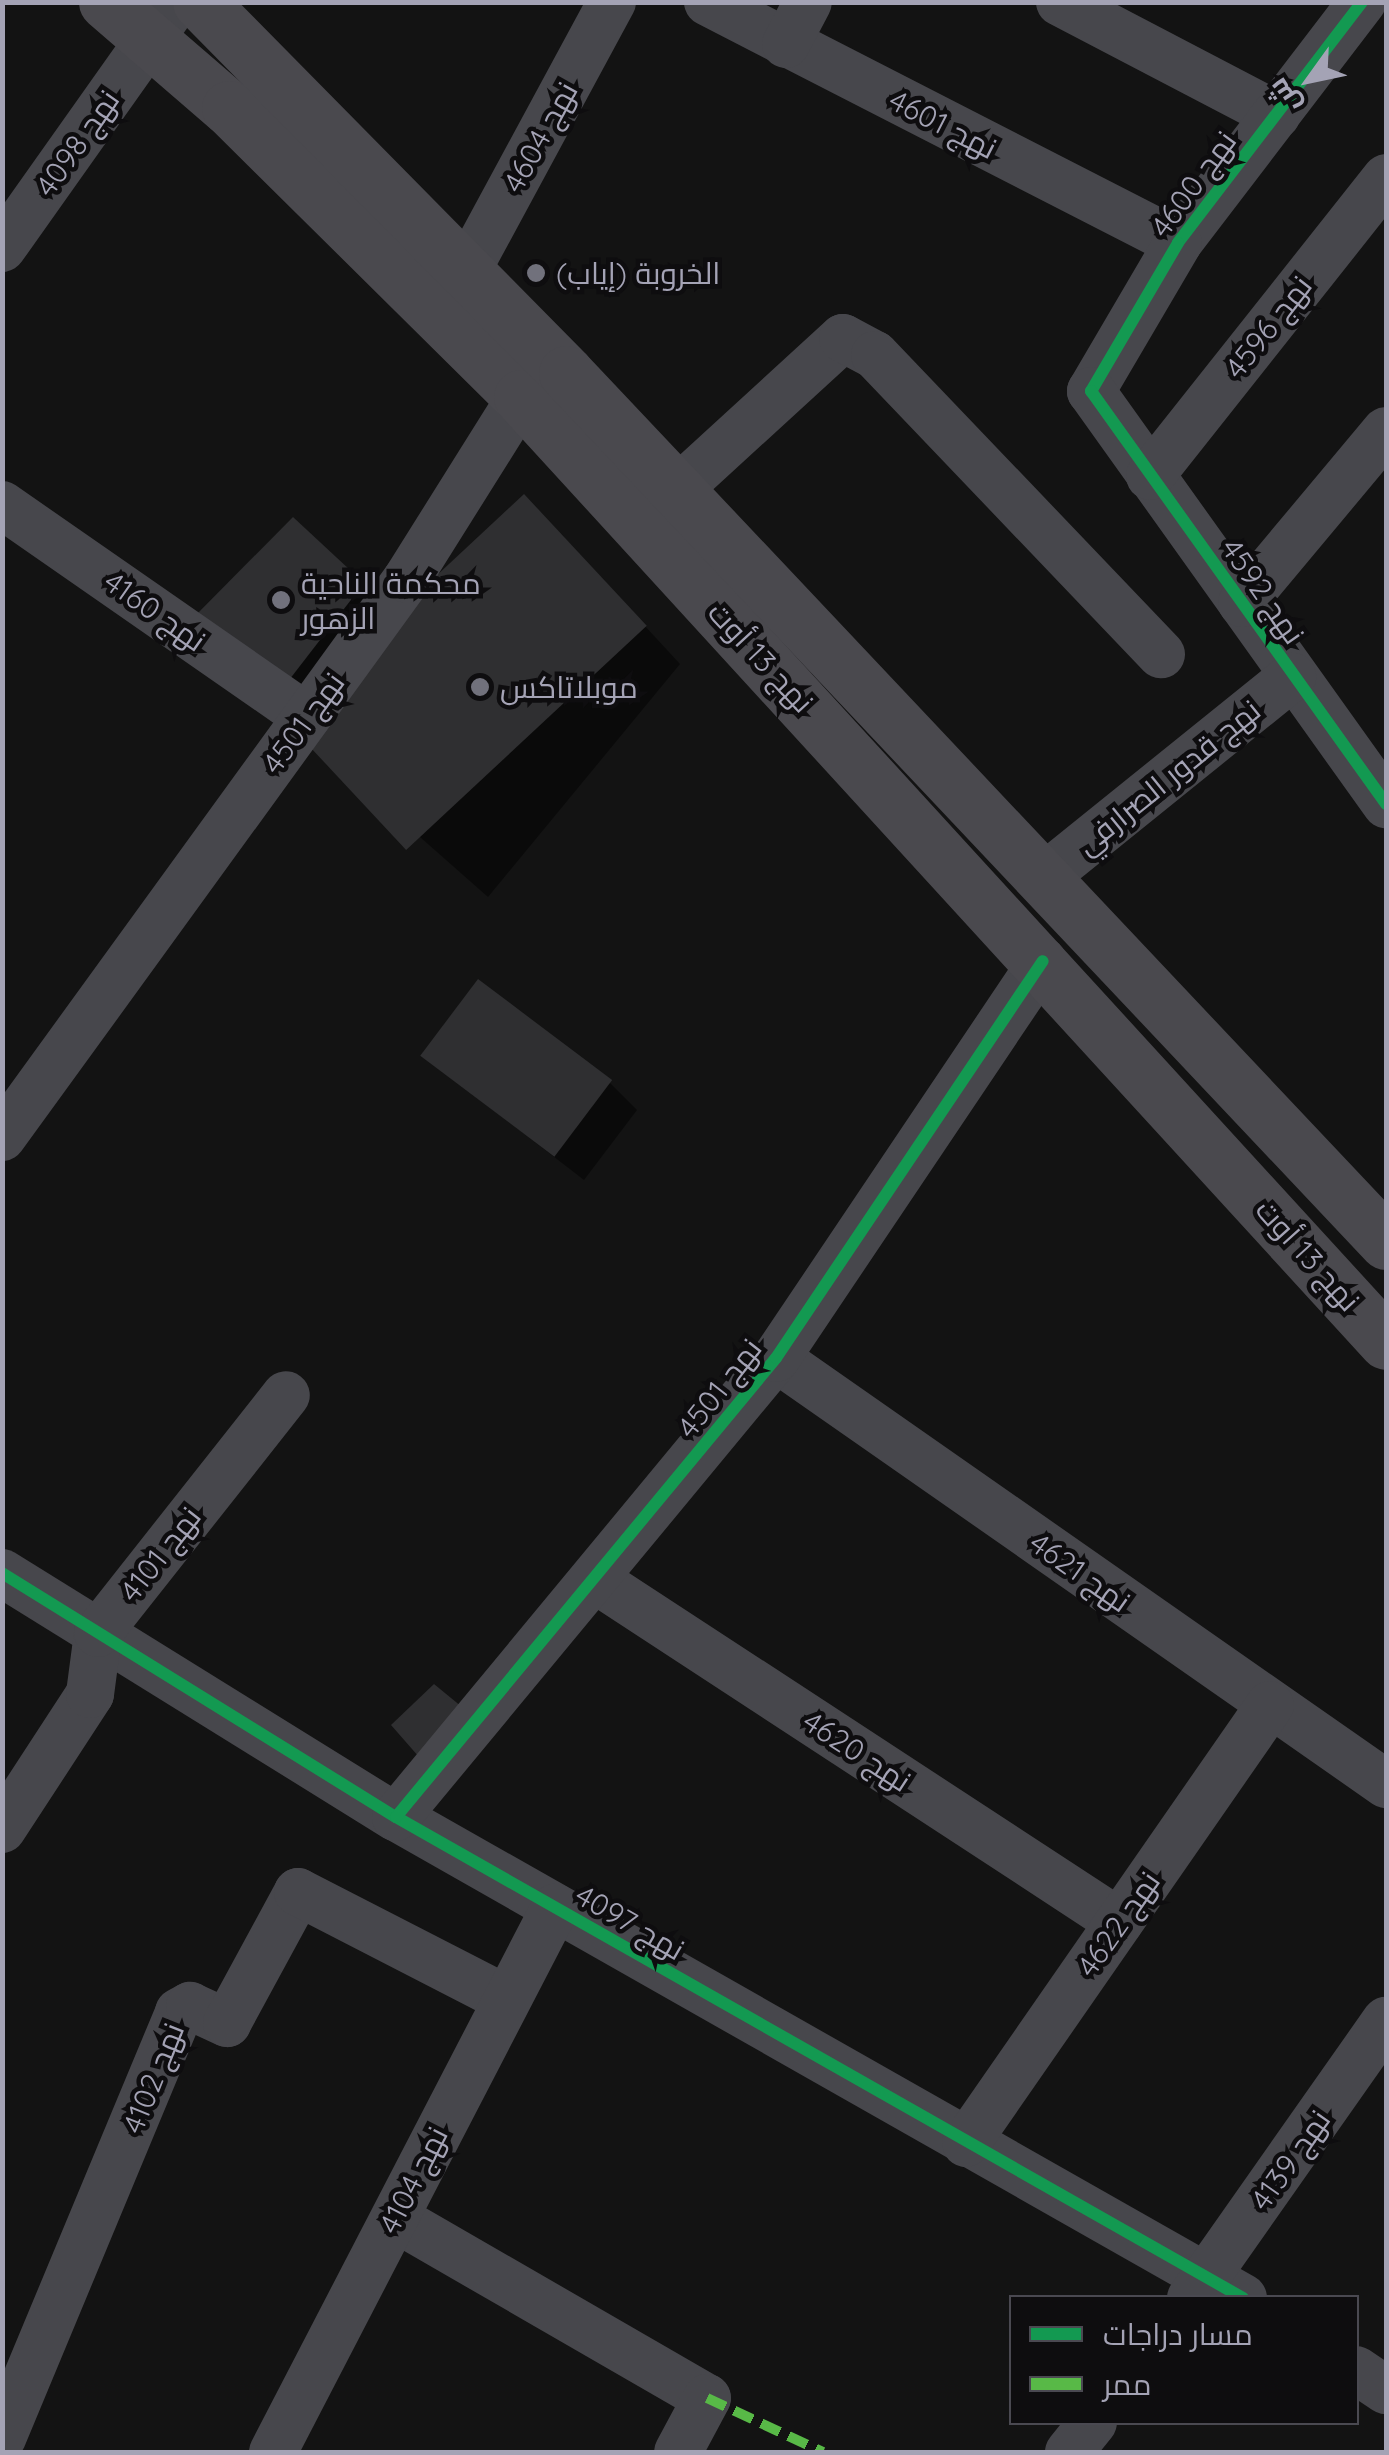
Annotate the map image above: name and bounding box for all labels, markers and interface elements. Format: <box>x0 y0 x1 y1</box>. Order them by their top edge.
north arrow <box>1259 30 1359 130</box>
text: ش <box>1259 72 1308 121</box>
street label: نهج 4604 <box>495 76 585 198</box>
street label: نهج 4601 <box>883 82 1003 166</box>
street label: نهج 4098 <box>27 83 127 203</box>
street label: نهج 4600 <box>1142 124 1244 244</box>
place label: الخروبة (إياب) <box>556 255 720 291</box>
marker: الخروبة (إياب) <box>525 262 547 284</box>
street label: نهج 4596 <box>1217 269 1319 385</box>
street label: نهج 4592 <box>1214 531 1312 651</box>
street label: نهج 4160 <box>97 563 213 659</box>
place label: محكمة الناحية الزهور <box>301 565 481 636</box>
marker: محكمة الناحية الزهور <box>270 589 292 611</box>
street label: نهج 13 أوت <box>701 594 821 720</box>
street label: نهج 4501 <box>254 665 352 781</box>
place label: موبلاتاكس <box>500 669 638 705</box>
marker: موبلاتاكس <box>469 676 491 698</box>
street label: نهج قدور الصرارفي <box>1069 692 1267 862</box>
street label: نهج 13 أوت <box>1248 1192 1368 1318</box>
street label: نهج 4501 <box>669 1331 769 1445</box>
street label: نهج 4101 <box>112 1499 208 1609</box>
street label: نهج 4621 <box>1023 1524 1137 1620</box>
street label: نهج 4620 <box>796 1703 918 1799</box>
street label: نهج 4622 <box>1069 1865 1167 1983</box>
street label: نهج 4097 <box>569 1876 691 1968</box>
street label: نهج 4102 <box>115 2017 191 2139</box>
street label: نهج 4139 <box>1243 2103 1337 2217</box>
street label: نهج 4104 <box>371 2121 455 2239</box>
legend <box>1009 2295 1359 2425</box>
text: مسار دراجات <box>1103 2315 1253 2353</box>
text: ممر <box>1103 2365 1152 2403</box>

